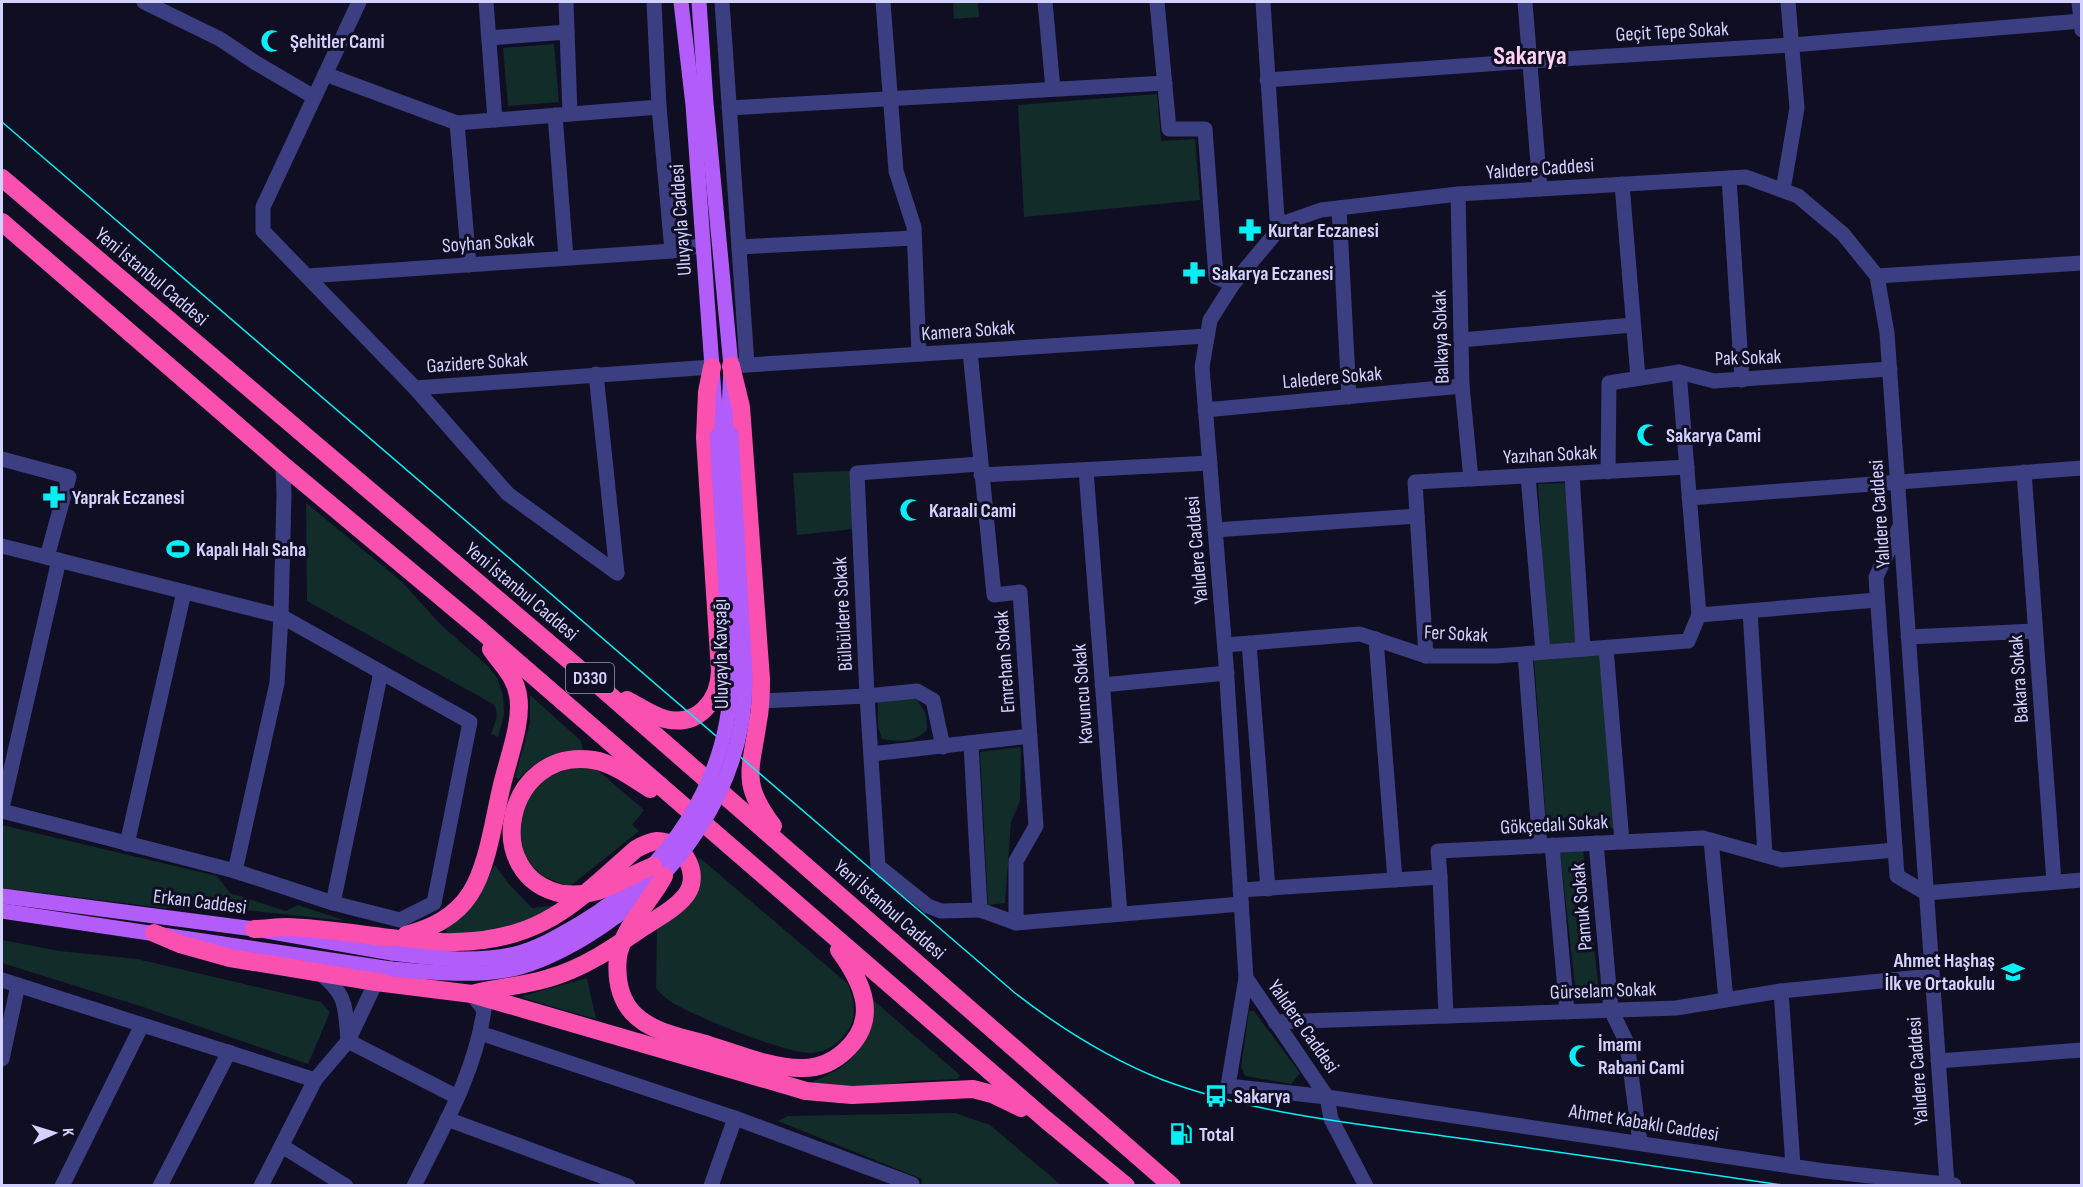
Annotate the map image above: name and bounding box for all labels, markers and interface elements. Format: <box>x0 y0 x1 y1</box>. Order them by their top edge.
street label: Geçit Tepe Sokak <box>1615 17 1730 47</box>
mosque icon: Şehitler Cami <box>259 28 285 54</box>
place label: Şehitler Cami <box>290 30 385 54</box>
district label: Sakarya <box>1493 41 1567 72</box>
street label: Yalıdere Caddesi <box>1485 153 1595 185</box>
street label: Uluyayla Caddesi <box>665 163 697 277</box>
pharmacy icon: Kurtar Eczanesi <box>1237 217 1263 243</box>
place label: Kurtar Eczanesi <box>1268 219 1379 243</box>
street label: Yeni İstanbul Caddesi <box>90 222 213 331</box>
street label: Soyhan Sokak <box>441 228 535 258</box>
pharmacy icon: Sakarya Eczanesi <box>1181 260 1207 286</box>
place label: Sakarya Eczanesi <box>1212 262 1333 286</box>
street label: Balkaya Sokak <box>1427 289 1455 384</box>
street label: Kamera Sokak <box>921 316 1016 346</box>
street label: Pak Sokak <box>1714 345 1782 371</box>
street label: Gazidere Sokak <box>426 347 529 379</box>
street label: Laledere Sokak <box>1281 362 1383 394</box>
mosque icon: Sakarya Cami <box>1635 422 1661 448</box>
place label: Sakarya Cami <box>1666 424 1761 448</box>
street label: Yazıhan Sokak <box>1503 441 1598 469</box>
street label: Yalıdere Caddesi <box>1864 459 1896 569</box>
pharmacy icon: Yaprak Eczanesi <box>41 484 67 510</box>
place label: Yaprak Eczanesi <box>72 486 185 510</box>
street label: Yalıdere Caddesi <box>1180 495 1214 605</box>
mosque icon: Karaali Cami <box>898 497 924 523</box>
place label: Karaali Cami <box>929 499 1016 523</box>
sports icon: Kapalı Halı Saha <box>165 536 191 562</box>
street label: Yeni İstanbul Caddesi <box>460 537 583 646</box>
place label: Kapalı Halı Saha <box>196 538 306 562</box>
street label: Bülbüldere Sokak <box>828 556 858 672</box>
street label: Uluyayla Kavşağı <box>708 599 734 709</box>
street label: Emrehan Sokak <box>989 610 1021 714</box>
street label: Fer Sokak <box>1423 620 1489 648</box>
street label: Bakara Sokak <box>2004 634 2034 724</box>
street label: Kavuncu Sokak <box>1067 643 1098 745</box>
road number: D330 <box>566 663 614 693</box>
street label: Gökçedalı Sokak <box>1499 810 1609 840</box>
street label: Yeni İstanbul Caddesi <box>828 855 950 965</box>
street label: Pamuk Sokak <box>1566 862 1598 952</box>
street label: Erkan Caddesi <box>152 884 248 920</box>
place label: Ahmet Haşhaş İlk ve Ortaokulu <box>1885 949 1995 996</box>
school or university icon: Ahmet Haşhaş İlk ve Ortaokulu <box>2000 959 2026 985</box>
street label: Yalıdere Caddesi <box>1262 975 1344 1078</box>
street label: Gürselam Sokak <box>1549 977 1657 1005</box>
street label: Yalıdere Caddesi <box>1902 1016 1934 1126</box>
place label: İmamı Rabani Cami <box>1598 1033 1684 1080</box>
mosque icon: İmamı Rabani Cami <box>1567 1043 1593 1069</box>
bus stop icon: Sakarya <box>1203 1083 1229 1109</box>
place label: Sakarya <box>1234 1085 1290 1109</box>
street label: Ahmet Kabaklı Caddesi <box>1566 1099 1720 1147</box>
north arrow <box>24 1103 84 1163</box>
fuel station icon: Total <box>1168 1121 1194 1147</box>
place label: Total <box>1199 1123 1234 1147</box>
text: K <box>58 1127 77 1137</box>

